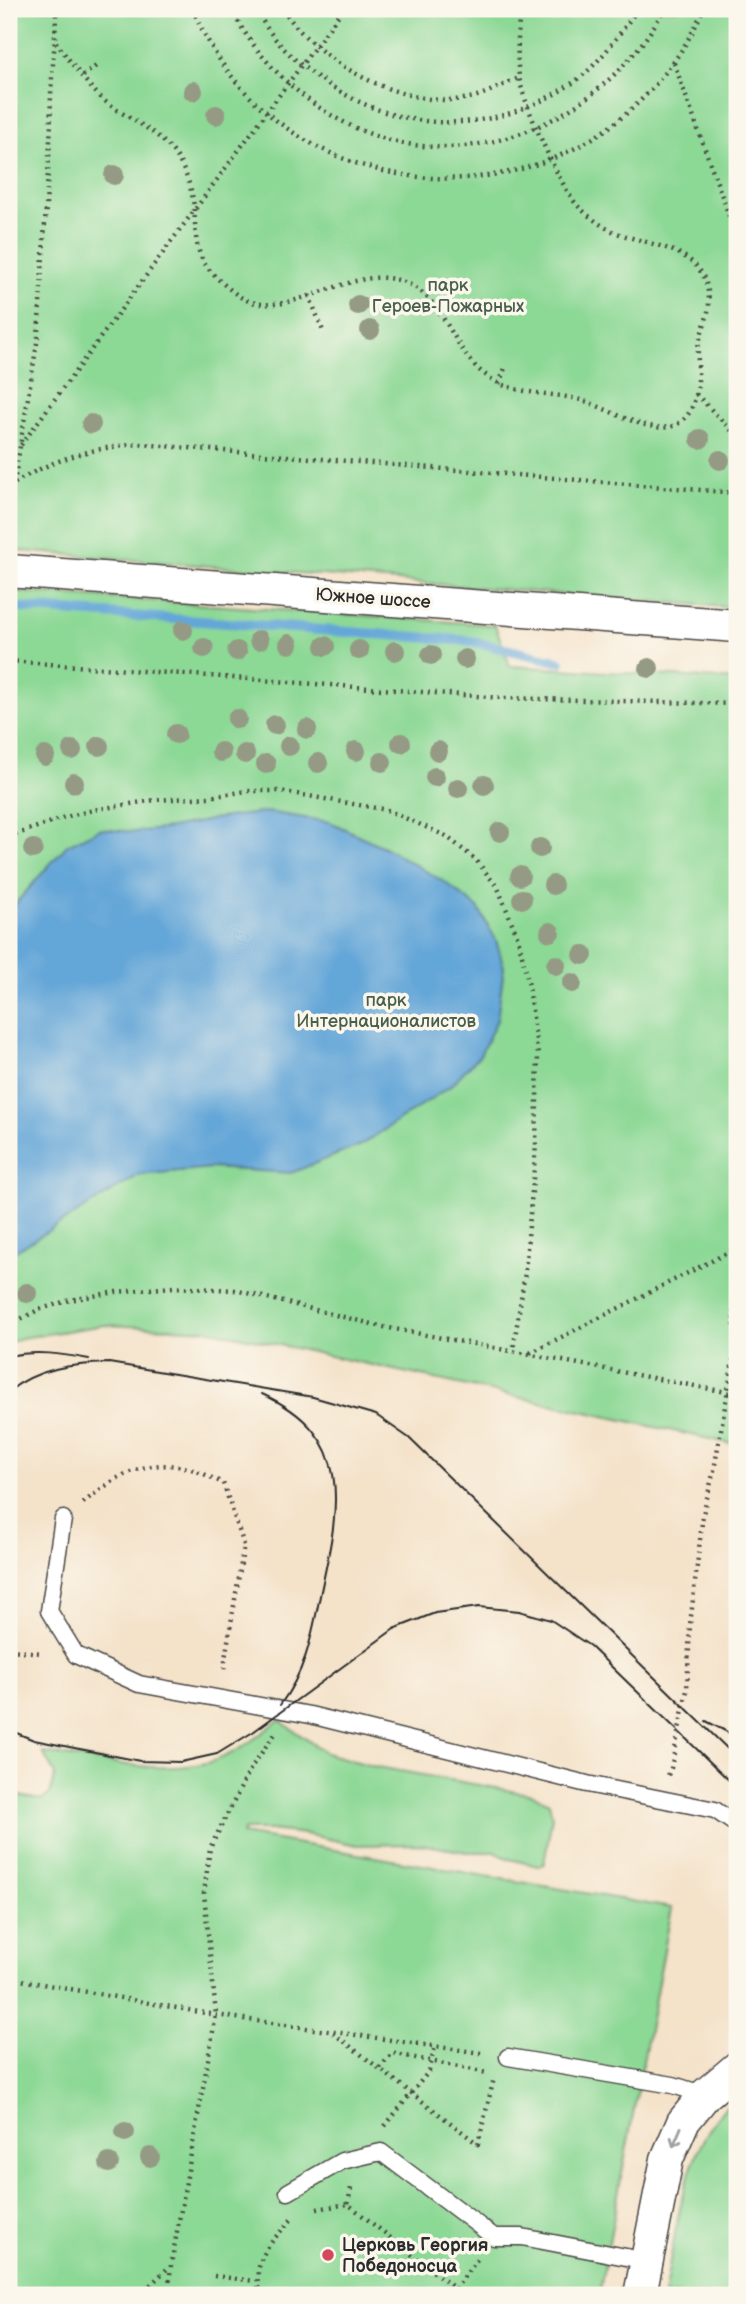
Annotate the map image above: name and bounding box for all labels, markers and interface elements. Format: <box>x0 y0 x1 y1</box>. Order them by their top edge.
park label: парк Героев-Пожарных <box>372 275 524 317</box>
street label: Южное шоссе <box>315 584 431 613</box>
park label: парк Интернационалистов <box>296 990 476 1032</box>
one-way arrow <box>670 2126 683 2147</box>
place label: Церковь Георгия Победоносца <box>342 2235 488 2277</box>
marker: Церковь Георгия Победоносца <box>320 2247 336 2263</box>

